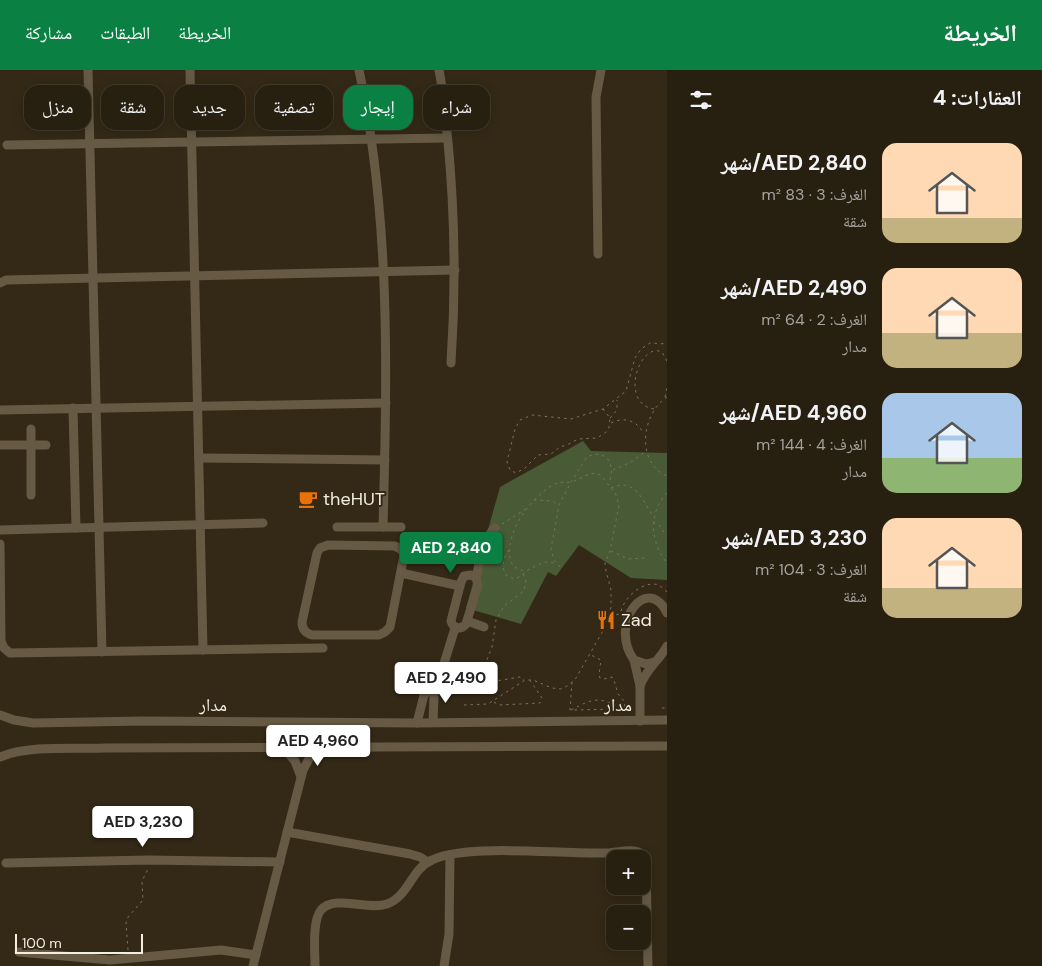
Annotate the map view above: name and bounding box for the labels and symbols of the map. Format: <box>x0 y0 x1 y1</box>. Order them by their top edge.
place label: theHUT <box>323 487 385 511</box>
cafe icon: theHUT <box>297 488 319 510</box>
pin: AED 2,840 <box>394 532 508 574</box>
place label: Zad <box>621 608 652 632</box>
restaurant icon: Zad <box>595 609 617 631</box>
pin: AED 2,490 <box>389 662 503 704</box>
street label: مدار <box>198 693 227 717</box>
street label: مدار <box>603 693 632 717</box>
pin: AED 4,960 <box>261 724 375 767</box>
pin: AED 3,230 <box>86 806 200 848</box>
scale bar <box>15 931 142 954</box>

